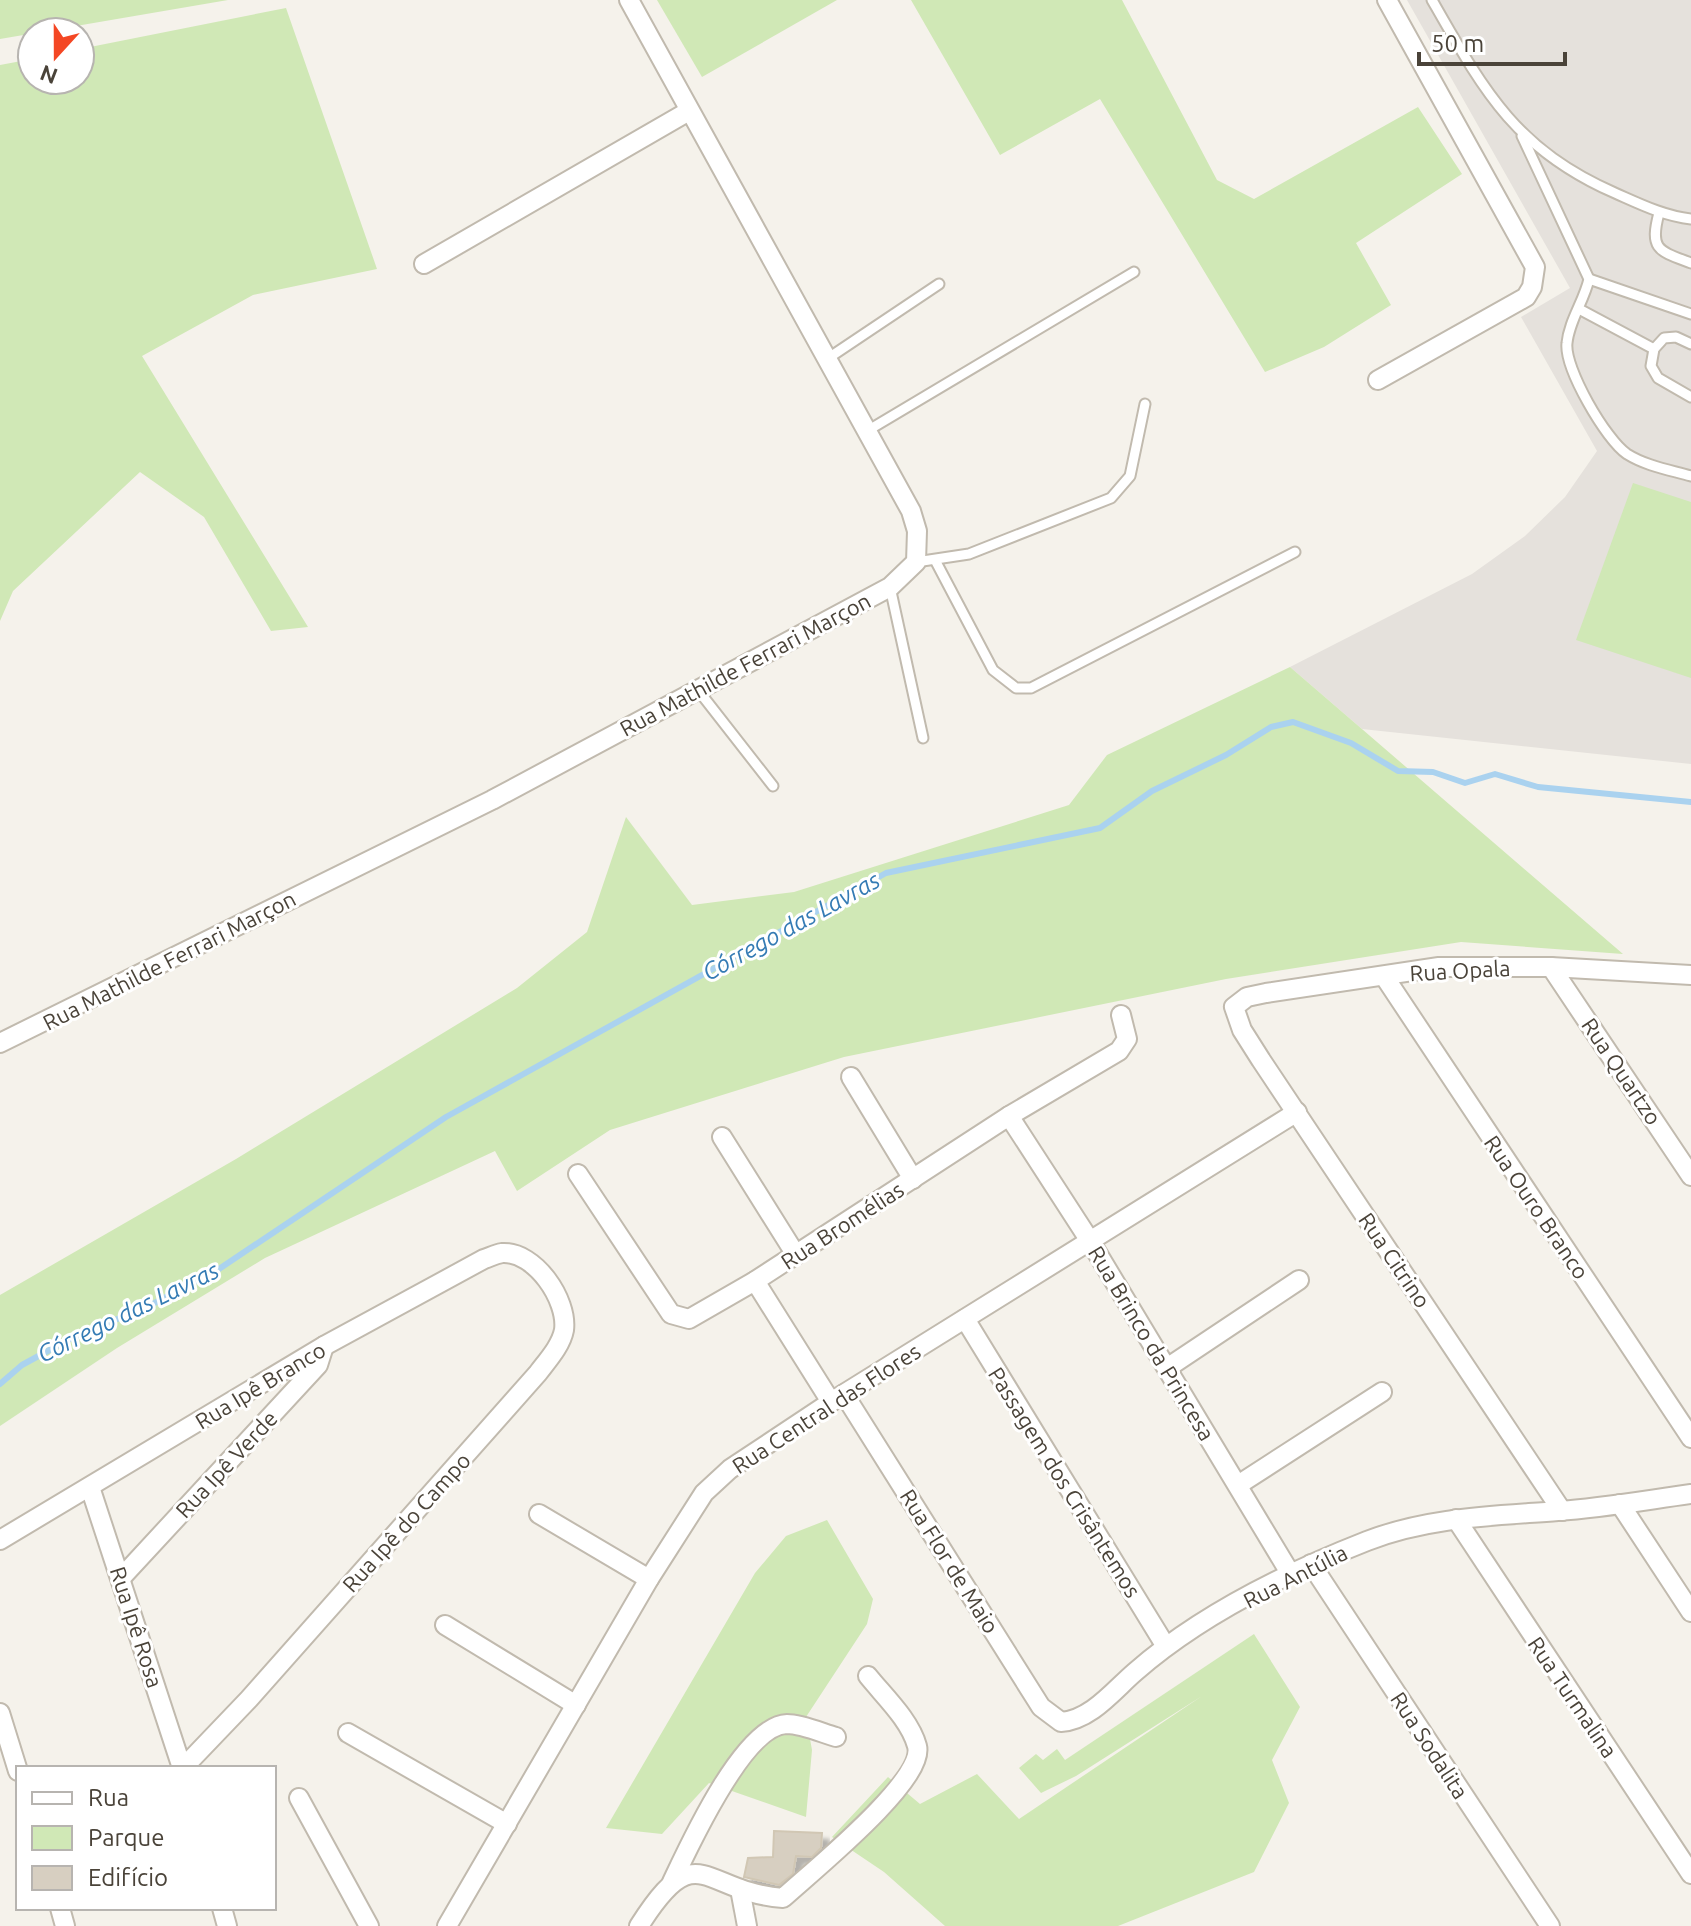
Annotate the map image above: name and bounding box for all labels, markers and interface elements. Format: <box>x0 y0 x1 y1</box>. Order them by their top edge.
north arrow <box>16 16 96 96</box>
scale bar <box>1419 16 1565 66</box>
text: 50 m <box>1431 30 1484 57</box>
text: N <box>37 61 61 90</box>
street label: Rua Mathilde Ferrari Marçon <box>615 587 875 741</box>
water label: Córrego das Lavras <box>698 866 884 986</box>
street label: Rua Mathilde Ferrari Marçon <box>39 885 299 1035</box>
street label: Rua Opala <box>1409 955 1511 985</box>
street label: Rua Quartzo <box>1577 1013 1667 1129</box>
street label: Rua Ouro Branco <box>1480 1131 1594 1283</box>
street label: Rua Bromélias <box>776 1176 908 1274</box>
street label: Rua Citrino <box>1354 1208 1436 1312</box>
street label: Rua Brinco da Princesa <box>1084 1241 1220 1445</box>
water label: Córrego das Lavras <box>33 1256 223 1368</box>
street label: Rua Ipê Branco <box>190 1336 330 1434</box>
street label: Rua Central das Flores <box>727 1338 925 1478</box>
street label: Passagem dos Crisântemos <box>984 1362 1146 1602</box>
street label: Rua Ipê Verde <box>170 1405 282 1523</box>
street label: Rua Ipê do Campo <box>337 1447 475 1597</box>
street label: Rua Flor de Maio <box>896 1484 1004 1638</box>
street label: Rua Antúlia <box>1239 1539 1351 1613</box>
street label: Rua Ipê Rosa <box>106 1563 168 1691</box>
street label: Rua Turmalina <box>1523 1632 1623 1762</box>
street label: Rua Sodalita <box>1386 1687 1474 1803</box>
legend <box>16 1766 276 1910</box>
text: Rua <box>88 1784 129 1811</box>
text: Parque <box>88 1824 165 1851</box>
text: Edifício <box>88 1864 168 1891</box>

